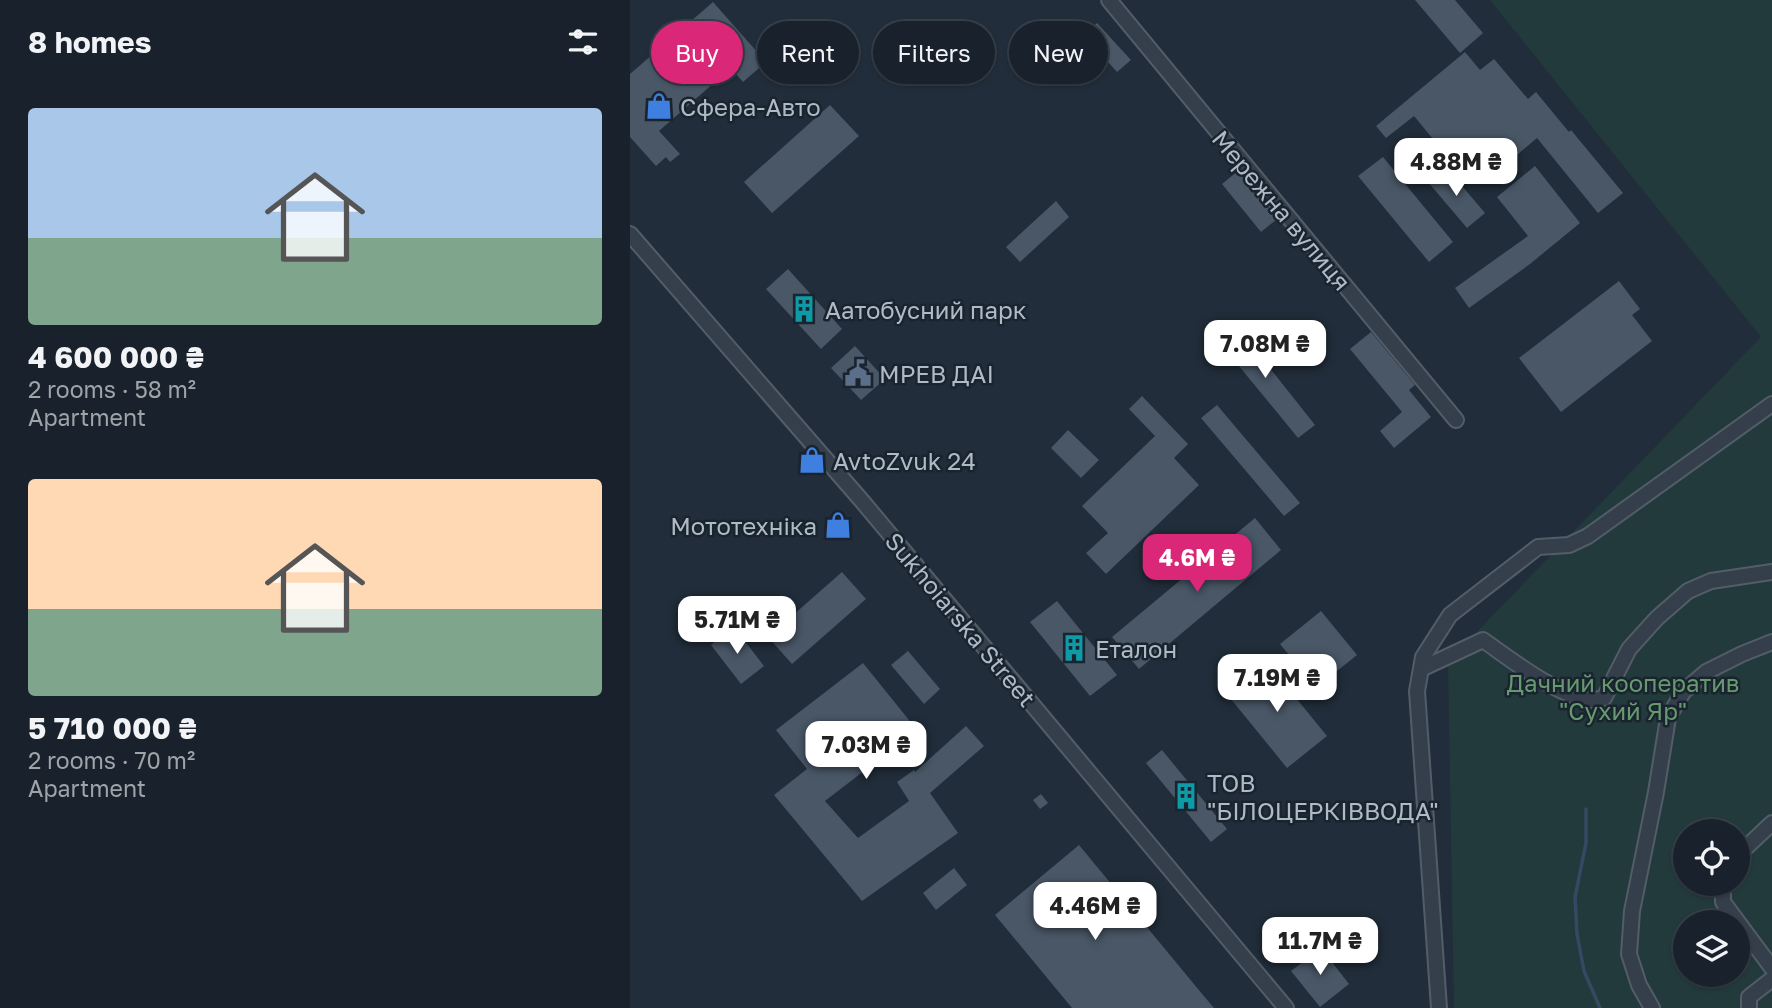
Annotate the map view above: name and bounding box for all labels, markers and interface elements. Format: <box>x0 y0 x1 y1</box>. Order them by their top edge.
chip: Buy <box>651 21 743 84</box>
chip: Rent <box>757 21 859 84</box>
chip: Filters <box>873 21 995 84</box>
chip: New <box>1009 21 1108 84</box>
icon: filters <box>564 23 602 61</box>
text: 8 homes <box>28 24 152 60</box>
shop icon: Сфера-Авто <box>644 91 674 121</box>
place label: Сфера-Авто <box>680 92 821 121</box>
street label: Мережна вулиця <box>1207 124 1357 296</box>
pin: 4.88M ₴ <box>1391 138 1521 198</box>
text: 4.88M ₴ <box>1410 147 1502 175</box>
icon: home <box>252 154 378 280</box>
building icon: Аатобусний парк <box>789 294 819 324</box>
place label: Аатобусний парк <box>825 295 1027 324</box>
pin: 7.08M ₴ <box>1200 320 1330 380</box>
text: 7.08M ₴ <box>1220 329 1310 357</box>
text: 4 600 000 ₴ <box>28 339 204 375</box>
public building icon: МРЕВ ДАІ <box>843 358 873 388</box>
place label: МРЕВ ДАІ <box>879 359 994 388</box>
text: 2 rooms · 58 m² <box>28 375 196 403</box>
text: Apartment <box>28 403 146 431</box>
shop icon: AvtoZvuk 24 <box>797 445 827 475</box>
place label: AvtoZvuk 24 <box>833 446 976 475</box>
shop icon: Мототехніка <box>823 510 853 540</box>
place label: Мототехніка <box>670 511 817 540</box>
icon: home <box>252 525 378 651</box>
street label: Sukhoiarska Street <box>880 526 1042 712</box>
pin: 4.6M ₴ <box>1140 534 1254 594</box>
text: 4.6M ₴ <box>1159 543 1235 571</box>
pin: 5.71M ₴ <box>672 596 802 656</box>
text: 5.71M ₴ <box>694 605 780 633</box>
building icon: Еталон <box>1059 633 1089 663</box>
place label: Еталон <box>1095 634 1177 663</box>
pin: 7.19M ₴ <box>1212 654 1342 714</box>
text: 7.19M ₴ <box>1234 663 1320 691</box>
park label: Дачний кооператив "Сухий Яр" <box>1507 668 1739 725</box>
text: 5 710 000 ₴ <box>28 710 197 746</box>
pin: 7.03M ₴ <box>801 722 931 781</box>
text: 7.03M ₴ <box>821 730 911 758</box>
text: 2 rooms · 70 m² <box>28 746 195 774</box>
place label: ТОВ "БІЛОЦЕРКІВВОДА" <box>1207 768 1439 825</box>
text: Apartment <box>28 774 146 802</box>
building icon: ТОВ "БІЛОЦЕРКІВВОДА" <box>1171 781 1201 811</box>
map controls <box>1673 819 1750 987</box>
button: locate <box>1673 819 1750 896</box>
pin: 4.46M ₴ <box>1030 883 1160 942</box>
text: 4.46M ₴ <box>1050 891 1140 919</box>
button: layers <box>1673 910 1750 987</box>
pin: 11.7M ₴ <box>1255 918 1385 977</box>
text: 11.7M ₴ <box>1278 926 1362 954</box>

